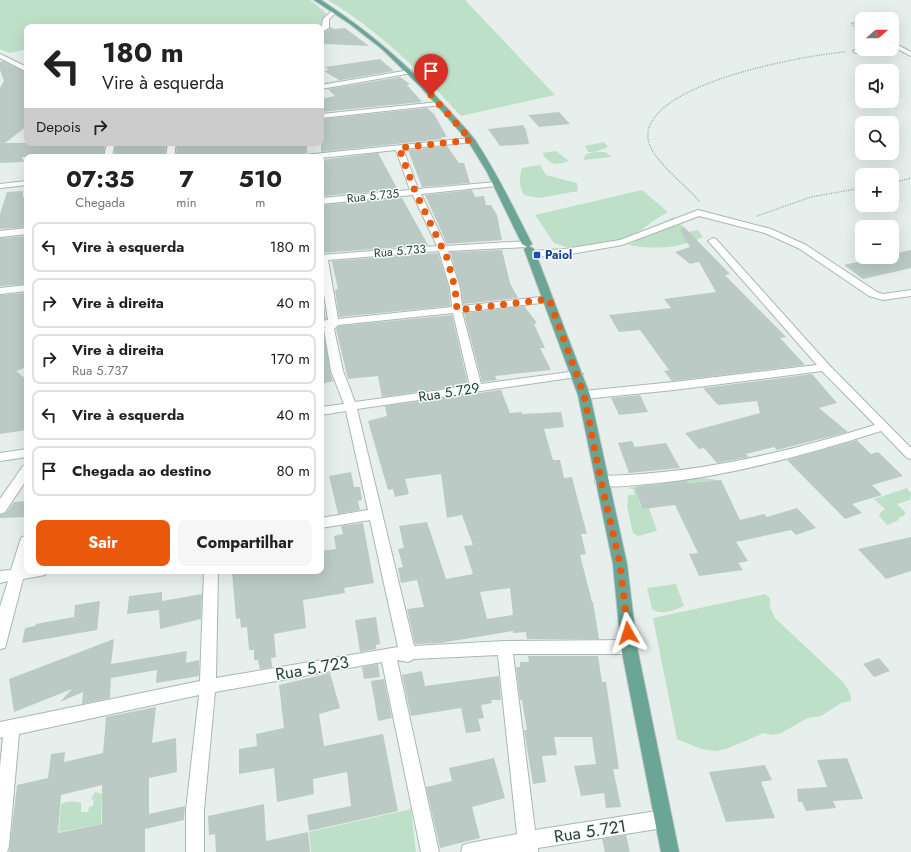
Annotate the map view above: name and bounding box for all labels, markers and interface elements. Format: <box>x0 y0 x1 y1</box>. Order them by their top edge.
north arrow <box>855 12 899 56</box>
map controls <box>855 12 899 264</box>
text: 180 m <box>102 32 184 73</box>
icon: left <box>36 40 88 92</box>
pin <box>414 54 448 95</box>
icon: arrive <box>420 60 442 82</box>
button: sound <box>855 64 899 108</box>
text: Vire à esquerda <box>102 70 224 96</box>
text: Depois <box>36 116 81 138</box>
icon: right <box>89 116 111 138</box>
button: search <box>855 116 899 160</box>
text: 07:35 <box>66 161 134 196</box>
text: 7 <box>179 161 194 196</box>
text: 510 <box>239 161 282 196</box>
button: + <box>855 168 899 212</box>
street label: Rua 5.735 <box>346 184 400 208</box>
text: Chegada <box>75 193 125 212</box>
text: min <box>176 193 197 212</box>
text: m <box>255 193 265 212</box>
button: − <box>855 220 899 264</box>
icon: left <box>38 236 60 258</box>
text: Vire à esquerda <box>72 236 184 258</box>
text: 180 m <box>270 236 310 258</box>
street label: Rua 5.733 <box>373 240 427 262</box>
place label: Paiol <box>545 246 572 264</box>
marker: Paiol <box>532 250 542 260</box>
icon: right <box>38 292 60 314</box>
text: Vire à direita <box>72 292 164 314</box>
text: 40 m <box>276 292 310 314</box>
text: Vire à direita <box>72 339 164 361</box>
icon: right <box>38 348 60 370</box>
text: 170 m <box>270 348 310 370</box>
text: Rua 5.737 <box>72 361 128 380</box>
street label: Rua 5.729 <box>417 377 481 407</box>
icon: left <box>38 404 60 426</box>
text: Vire à esquerda <box>72 404 184 426</box>
text: 40 m <box>276 404 310 426</box>
icon: arrive <box>38 460 60 482</box>
text: Chegada ao destino <box>72 460 211 482</box>
text: 80 m <box>277 460 310 482</box>
button: Sair <box>36 520 170 566</box>
button: Compartilhar <box>178 520 312 566</box>
position arrow <box>607 612 649 654</box>
street label: Rua 5.723 <box>273 650 351 686</box>
street label: Rua 5.721 <box>552 813 628 849</box>

